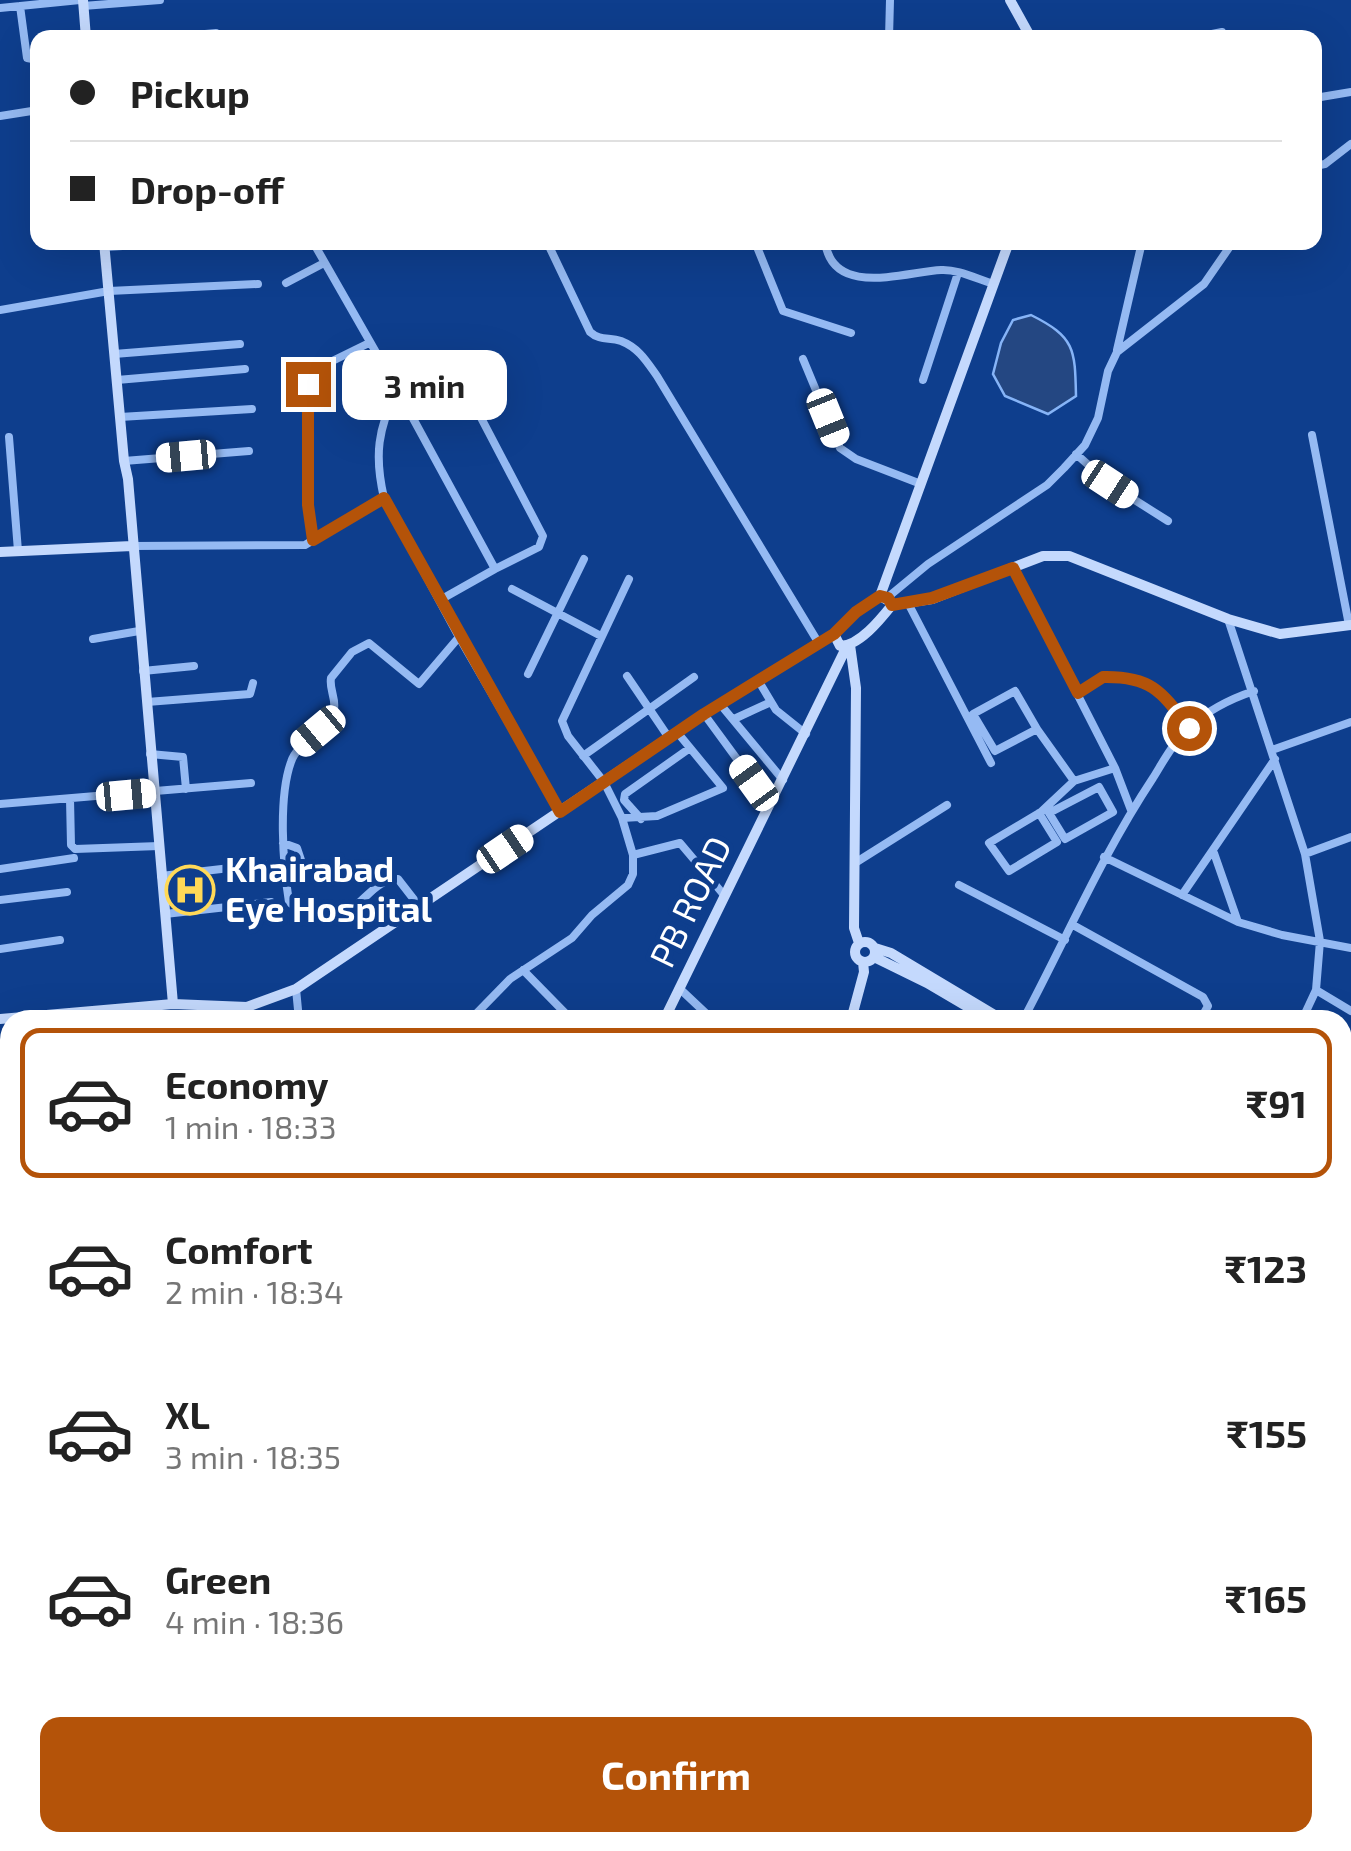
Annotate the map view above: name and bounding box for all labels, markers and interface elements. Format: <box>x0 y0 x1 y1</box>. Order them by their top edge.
text: Pickup <box>130 70 250 116</box>
text: Drop-off <box>130 166 284 212</box>
callout: 3 min <box>343 349 508 419</box>
route end <box>286 362 331 407</box>
text: 3 min <box>384 366 465 404</box>
car <box>803 385 853 451</box>
car <box>155 438 217 474</box>
car <box>1077 455 1143 513</box>
car <box>285 700 351 762</box>
route start <box>1167 706 1212 751</box>
car <box>724 750 784 816</box>
car <box>95 777 157 813</box>
car <box>472 820 538 878</box>
street label: PB ROAD <box>640 829 739 973</box>
place label: Khairabad Eye Hospital <box>225 847 432 930</box>
hospital icon: Khairabad Eye Hospital <box>164 864 216 916</box>
icon: car <box>45 1058 135 1148</box>
text: Economy <box>165 1061 329 1107</box>
text: ₹91 <box>1246 1080 1307 1126</box>
text: 1 min · 18:33 <box>165 1107 337 1145</box>
icon: car <box>45 1223 135 1313</box>
text: Comfort <box>165 1226 313 1272</box>
text: ₹123 <box>1225 1245 1307 1291</box>
text: 2 min · 18:34 <box>165 1272 344 1310</box>
icon: car <box>45 1388 135 1478</box>
text: XL <box>165 1391 210 1437</box>
text: ₹155 <box>1226 1410 1307 1456</box>
text: 3 min · 18:35 <box>165 1437 341 1475</box>
icon: car <box>45 1553 135 1643</box>
text: Green <box>165 1556 271 1602</box>
text: ₹165 <box>1225 1575 1307 1621</box>
text: 4 min · 18:36 <box>165 1602 344 1640</box>
button: Confirm <box>40 1717 1312 1832</box>

